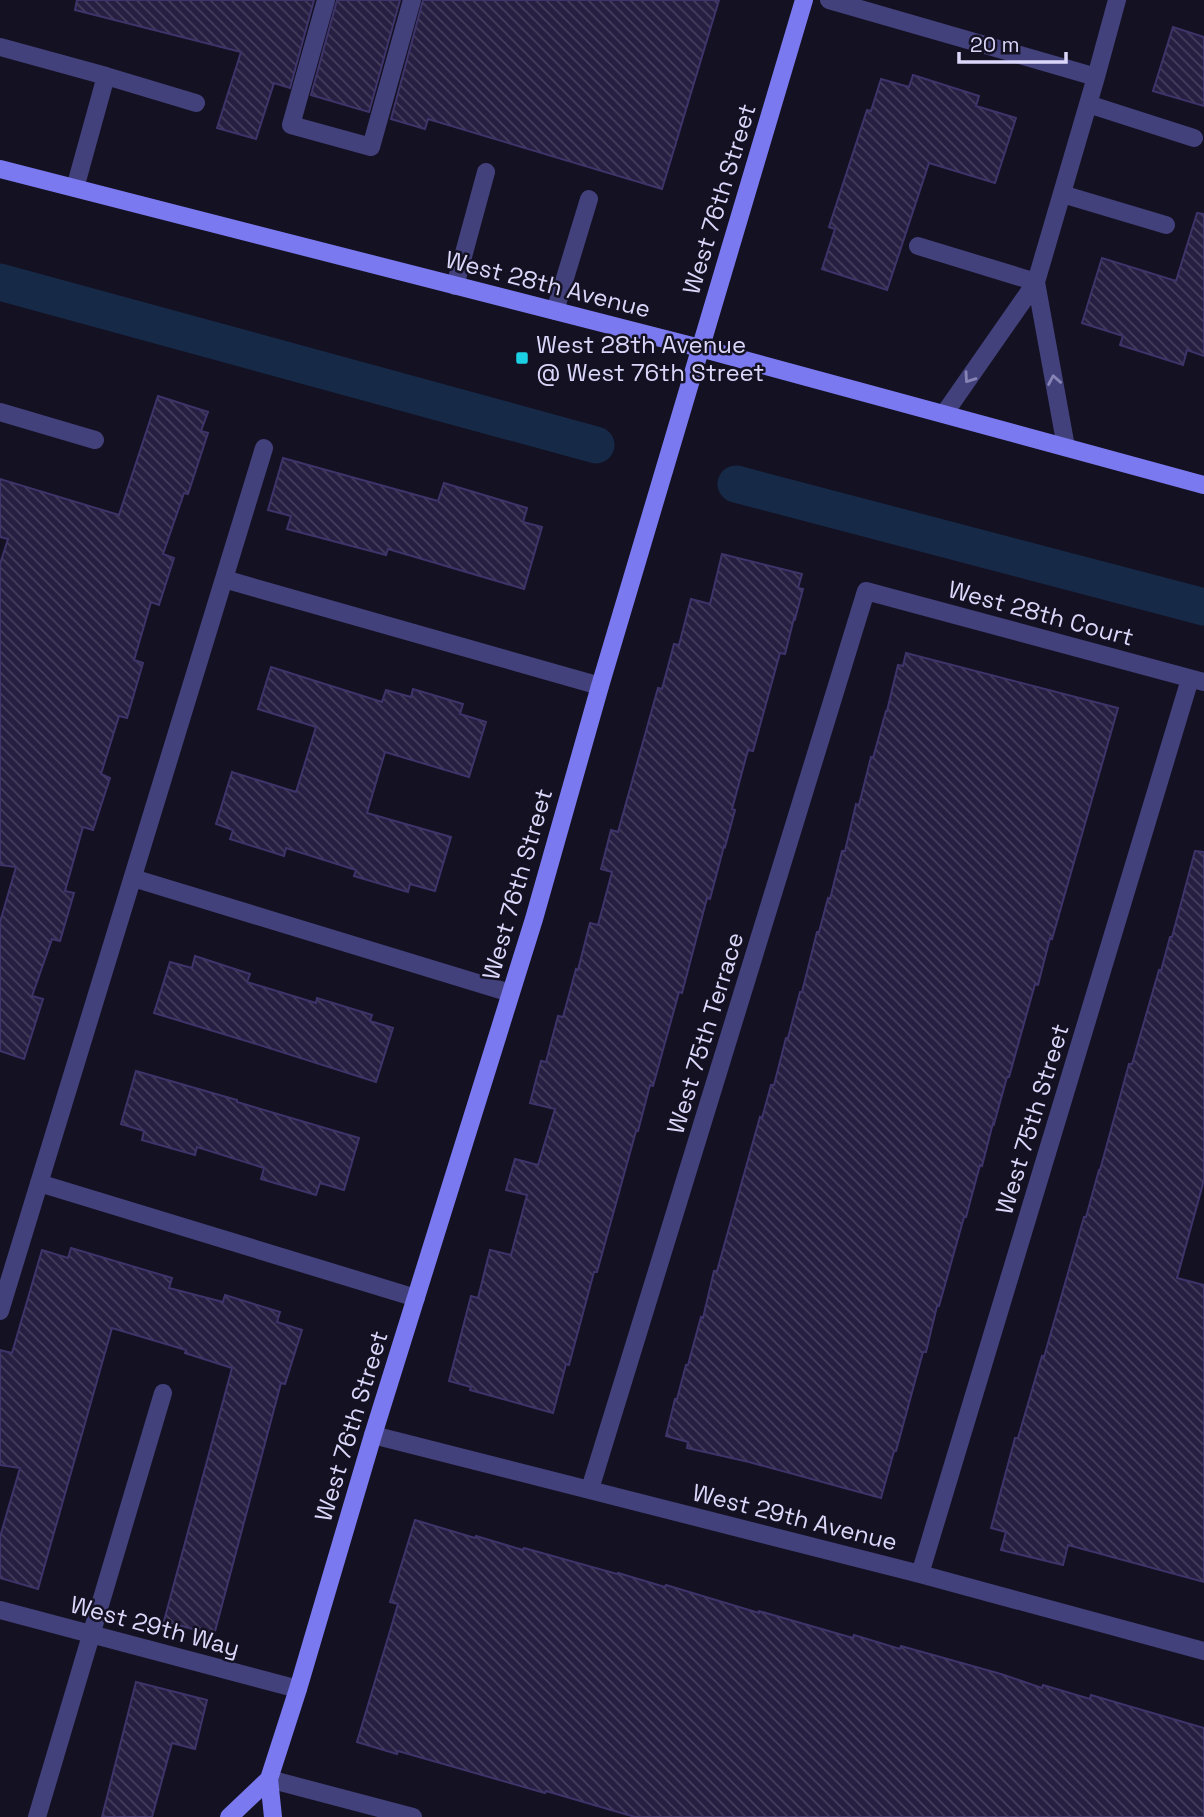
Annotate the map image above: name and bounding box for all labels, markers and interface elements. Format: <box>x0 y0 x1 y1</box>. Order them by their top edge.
scale bar <box>959 21 1066 65</box>
text: 20 m <box>970 31 1020 58</box>
street label: West 76th Street <box>675 100 763 298</box>
street label: West 28th Avenue <box>442 244 654 324</box>
place label: West 28th Avenue @ West 76th Street <box>536 329 764 388</box>
marker: West 28th Avenue @ West 76th Street <box>514 350 530 366</box>
one-way arrow <box>965 370 977 383</box>
one-way arrow <box>1047 374 1062 386</box>
street label: West 28th Court <box>945 573 1137 653</box>
street label: West 76th Street <box>475 785 559 983</box>
street label: West 75th Terrace <box>660 928 750 1138</box>
street label: West 75th Street <box>988 1020 1076 1218</box>
street label: West 76th Street <box>307 1327 395 1525</box>
street label: West 29th Avenue <box>689 1477 901 1557</box>
street label: West 29th Way <box>67 1588 243 1664</box>

